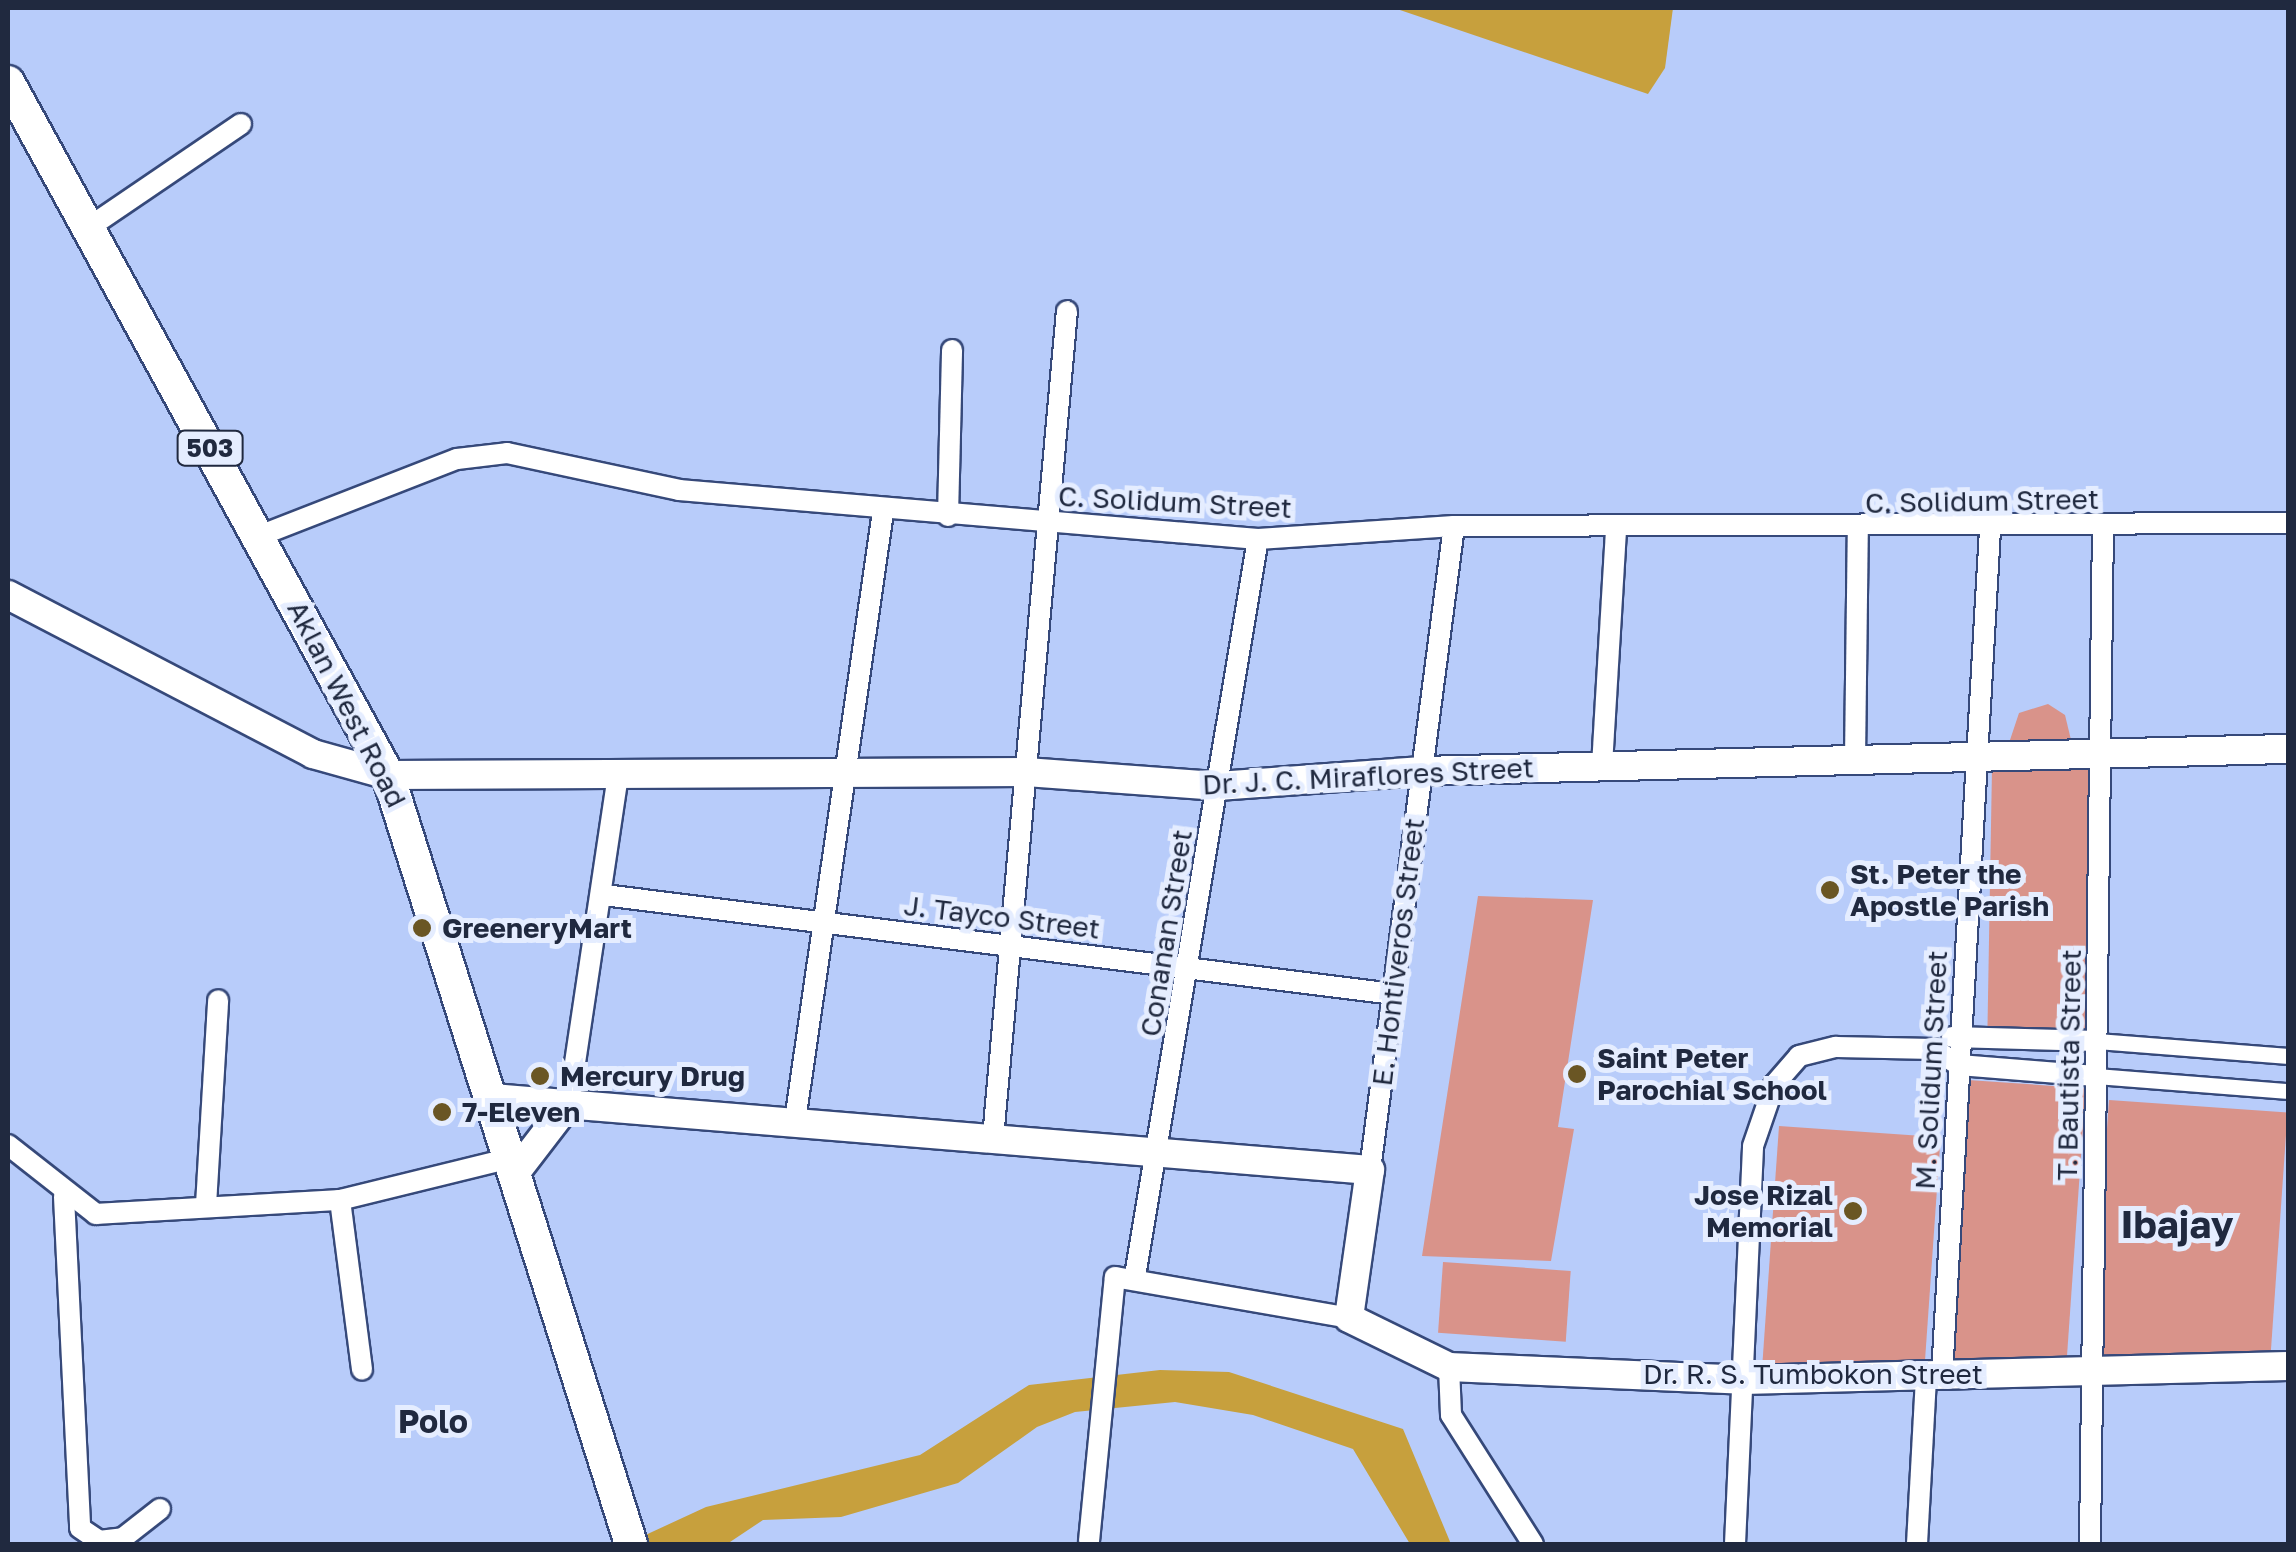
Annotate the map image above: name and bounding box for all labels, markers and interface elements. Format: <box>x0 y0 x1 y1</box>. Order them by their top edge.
road number: 503 <box>175 428 245 468</box>
street label: C. Solidum Street <box>1057 479 1293 525</box>
street label: C. Solidum Street <box>1865 482 2099 520</box>
street label: Aklan West Road <box>280 595 414 813</box>
street label: Dr. J. C. Miraflores Street <box>1201 751 1535 801</box>
street label: E. Hontiveros Street <box>1365 816 1431 1088</box>
street label: Conanan Street <box>1133 827 1199 1039</box>
place label: St. Peter the Apostle Parish <box>1850 857 2049 923</box>
marker: St. Peter the Apostle Parish <box>1819 879 1841 901</box>
street label: J. Tayco Street <box>902 888 1102 946</box>
place label: GreeneryMart <box>442 911 632 945</box>
marker: GreeneryMart <box>411 917 433 939</box>
street label: T. Bautista Street <box>2050 949 2088 1181</box>
street label: M. Solidum Street <box>1908 950 1954 1190</box>
place label: Saint Peter Parochial School <box>1597 1041 1827 1107</box>
place label: Mercury Drug <box>560 1059 745 1093</box>
marker: Saint Peter Parochial School <box>1566 1063 1588 1085</box>
marker: Mercury Drug <box>529 1065 551 1087</box>
place label: 7-Eleven <box>462 1095 580 1129</box>
marker: 7-Eleven <box>431 1101 453 1123</box>
place label: Jose Rizal Memorial <box>1694 1178 1833 1244</box>
marker: Jose Rizal Memorial <box>1842 1200 1864 1222</box>
district label: Ibajay <box>2121 1201 2233 1247</box>
street label: Dr. R. S. Tumbokon Street <box>1643 1357 1983 1391</box>
district label: Polo <box>398 1402 468 1440</box>

